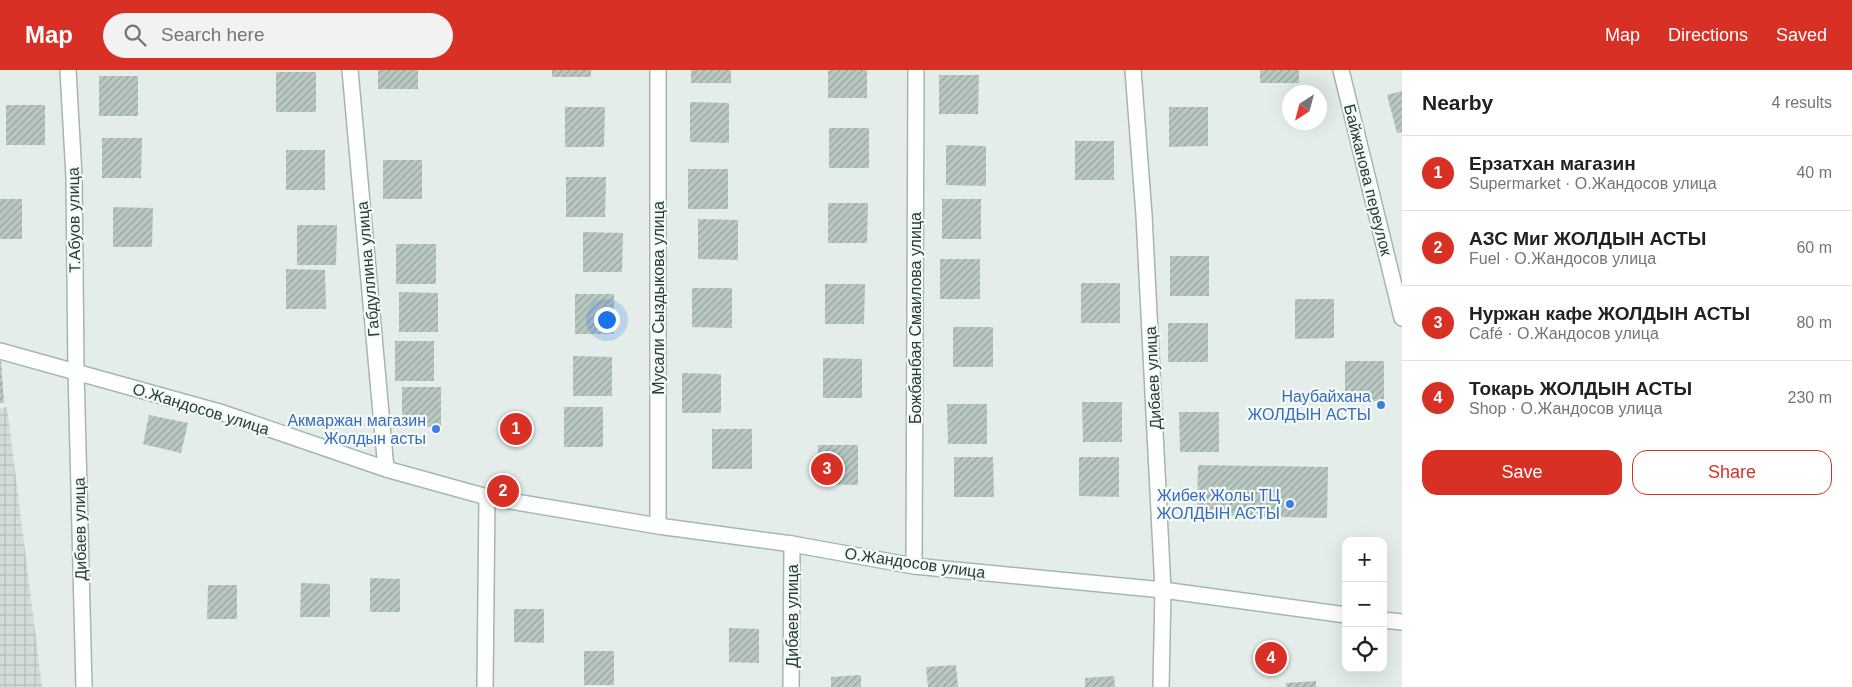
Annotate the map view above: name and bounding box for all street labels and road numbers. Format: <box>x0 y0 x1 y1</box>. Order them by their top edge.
street label: Байжанова переулок <box>1341 102 1395 259</box>
street label: Т.Абуов улица <box>65 167 83 273</box>
street label: Габдуллина улица <box>354 200 382 337</box>
street label: Мусали Сыздыкова улица <box>650 201 667 395</box>
street label: Божбанбая Смаилова улица <box>907 212 924 424</box>
street label: Дибаев улица <box>1142 326 1164 430</box>
street label: О.Жандосов улица <box>131 380 271 438</box>
street label: Дибаев улица <box>71 477 89 581</box>
street label: О.Жандосов улица <box>844 545 986 581</box>
street label: Дибаев улица <box>784 564 801 668</box>

